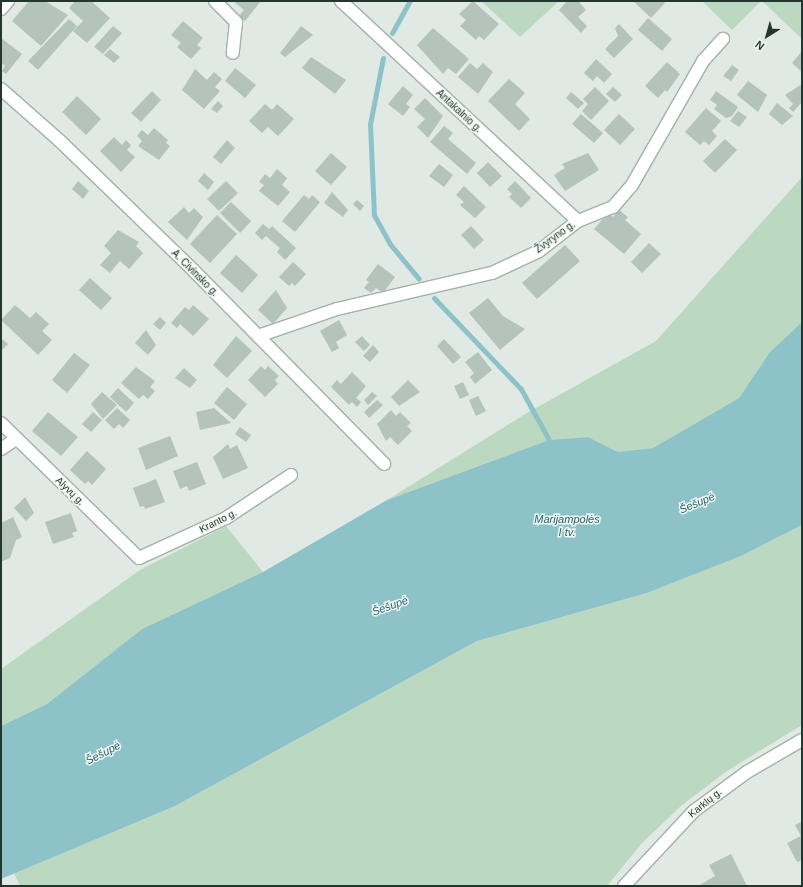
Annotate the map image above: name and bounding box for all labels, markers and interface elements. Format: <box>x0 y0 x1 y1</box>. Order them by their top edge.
north arrow <box>747 16 787 56</box>
text: N <box>753 38 767 53</box>
street label: Antakalnio g. <box>434 87 484 135</box>
street label: Žvyryno g. <box>533 218 577 256</box>
street label: A. Civinsko g. <box>169 247 221 299</box>
street label: Alyvų g. <box>53 474 87 508</box>
water label: Šešupė <box>677 490 717 516</box>
street label: Kranto g. <box>197 506 239 536</box>
water label: Marijampolės I tv. <box>534 513 600 539</box>
water label: Šešupė <box>370 593 410 619</box>
water label: Šešupė <box>83 739 123 767</box>
street label: Karklų g. <box>686 786 724 820</box>

